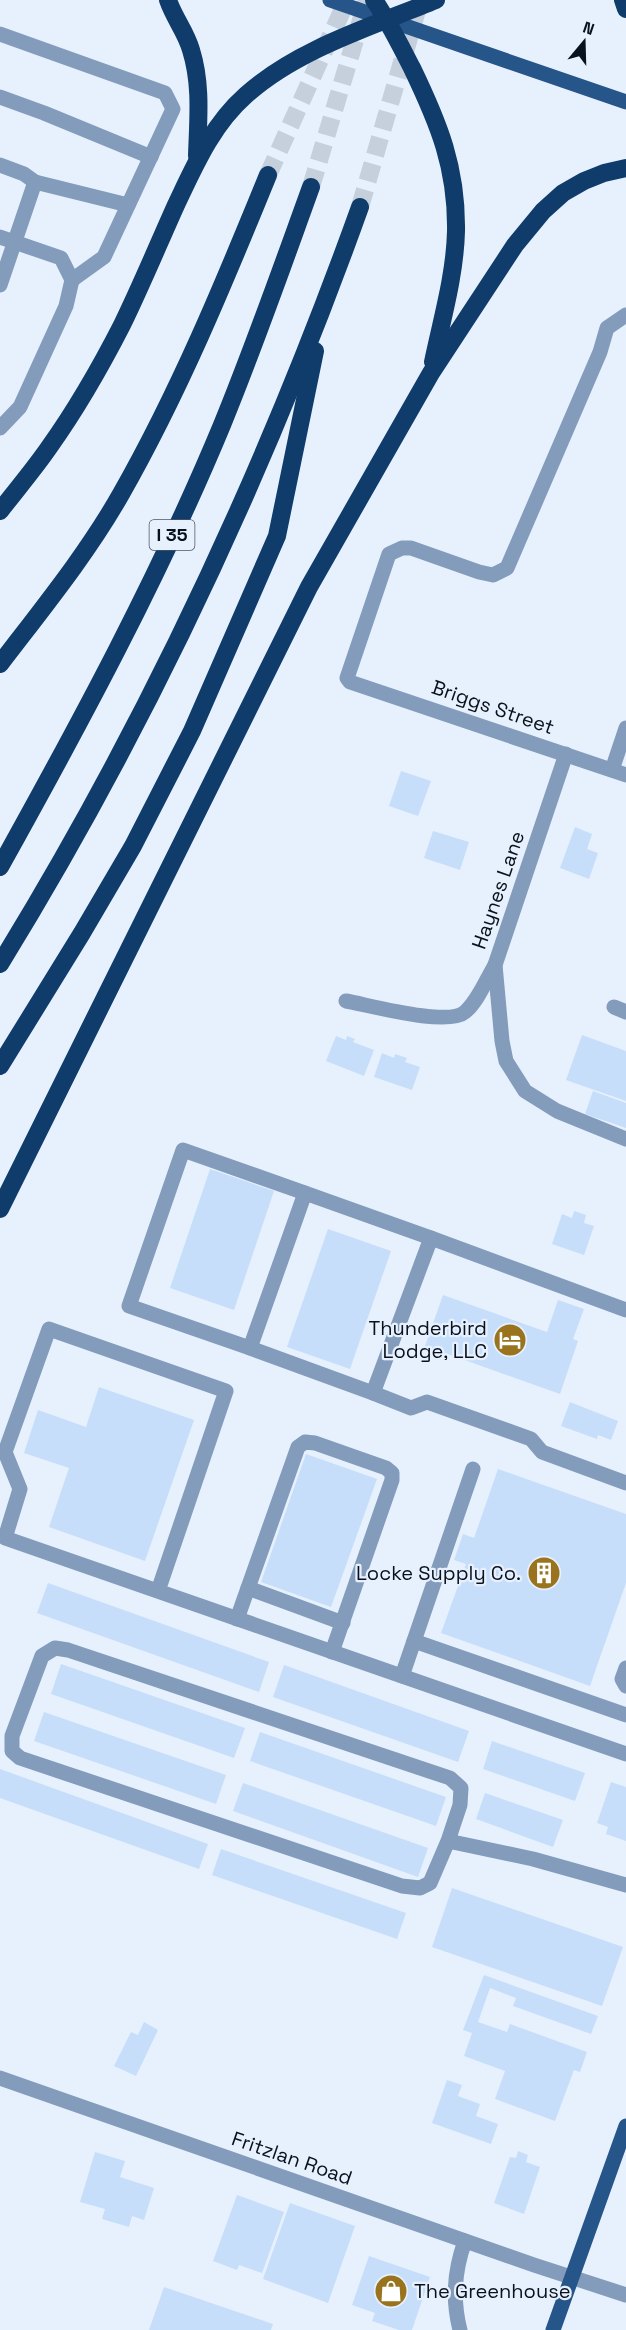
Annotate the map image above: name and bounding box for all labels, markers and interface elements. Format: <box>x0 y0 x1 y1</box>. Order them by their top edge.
north arrow <box>554 12 614 72</box>
text: N <box>580 17 597 40</box>
road number: I 35 <box>150 520 195 550</box>
street label: Briggs Street <box>428 674 558 740</box>
street label: Haynes Lane <box>466 828 530 952</box>
place label: Thunderbird Lodge, LLC <box>369 1315 487 1364</box>
hotel icon: Thunderbird Lodge, LLC <box>492 1322 528 1358</box>
building icon: Locke Supply Co. <box>526 1555 562 1591</box>
place label: Locke Supply Co. <box>356 1560 521 1586</box>
street label: Fritzlan Road <box>228 2125 356 2191</box>
shop icon: The Greenhouse <box>373 2273 409 2309</box>
place label: The Greenhouse <box>414 2278 571 2304</box>

